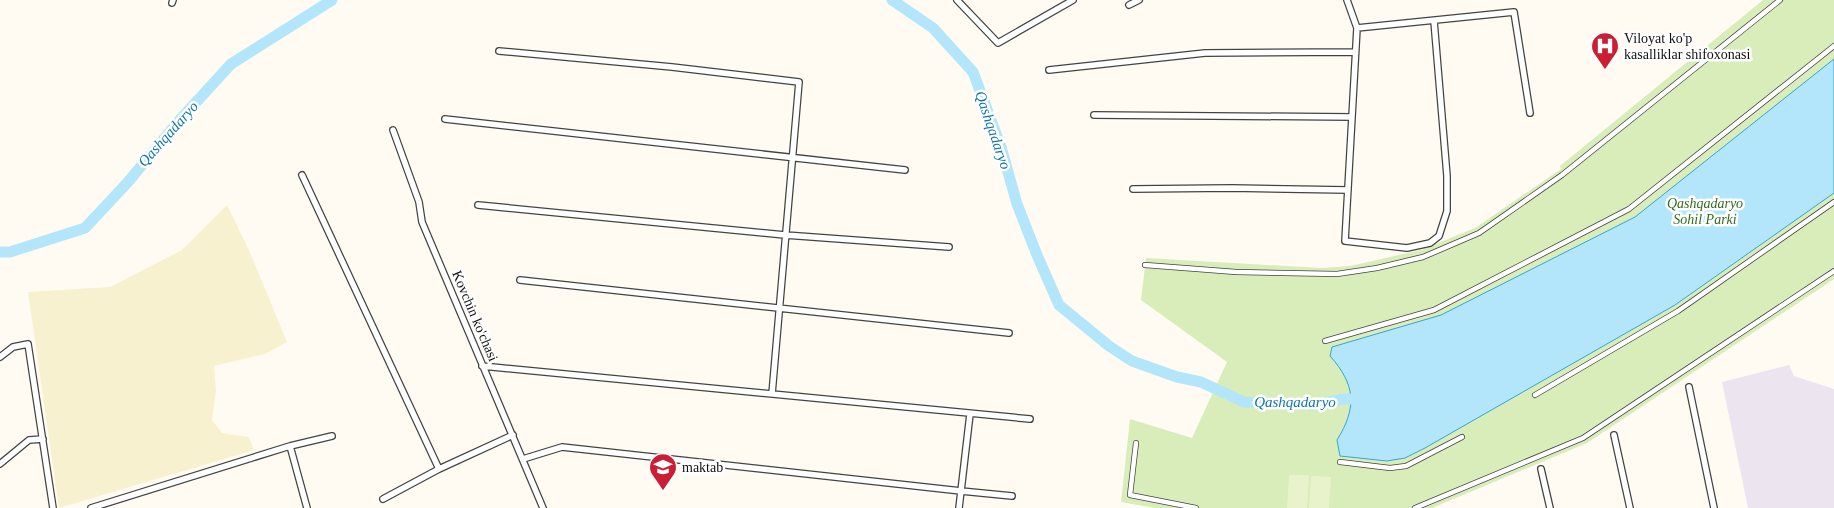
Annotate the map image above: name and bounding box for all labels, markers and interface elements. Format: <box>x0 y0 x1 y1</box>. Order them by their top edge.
hospital icon: Viloyat ko'p kasalliklar shifoxonasi <box>1590 31 1620 70</box>
place label: Viloyat ko'p kasalliklar shifoxonasi <box>1624 31 1750 62</box>
water label: Qashqadaryo <box>972 89 1014 172</box>
water label: Qashqadaryo <box>135 98 202 170</box>
park label: Qashqadaryo Sohil Parki <box>1667 196 1743 227</box>
street label: Kovchin ko'chasi <box>449 268 501 364</box>
water label: Qashqadaryo <box>1254 394 1336 410</box>
school or university icon: maktab <box>648 452 678 491</box>
place label: maktab <box>682 460 723 475</box>

